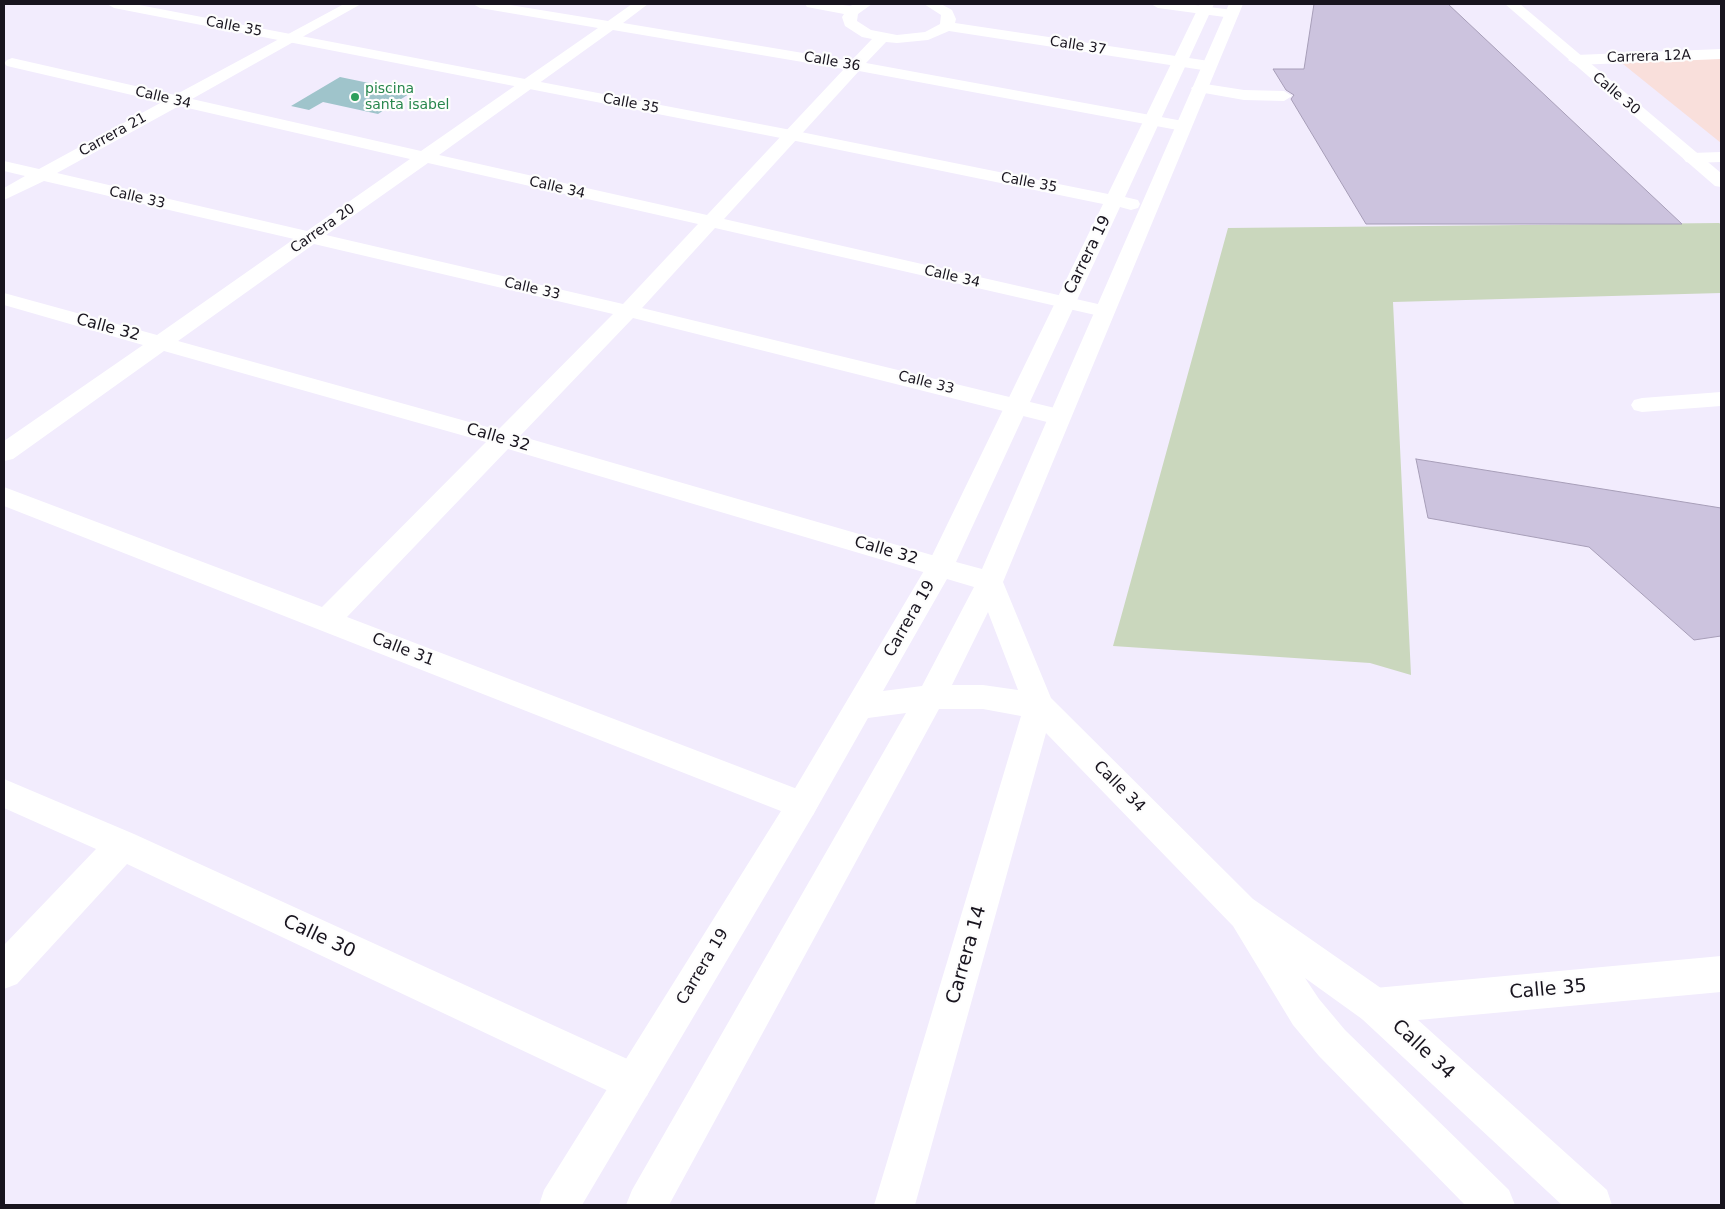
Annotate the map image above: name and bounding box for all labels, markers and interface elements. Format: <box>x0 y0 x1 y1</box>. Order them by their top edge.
street label: Calle 35 <box>204 13 264 41</box>
street label: Calle 37 <box>1049 33 1107 59</box>
street label: Carrera 12A <box>1607 47 1691 67</box>
street label: Calle 36 <box>802 49 862 75</box>
street label: Calle 30 <box>1589 69 1643 119</box>
place label: piscina santa isabel <box>365 81 449 114</box>
street label: Calle 34 <box>133 83 193 113</box>
street label: Calle 35 <box>601 90 661 118</box>
marker: piscina santa isabel <box>349 91 361 103</box>
street label: Carrera 21 <box>76 110 150 160</box>
street label: Calle 35 <box>999 169 1059 197</box>
street label: Calle 34 <box>527 173 587 203</box>
street label: Calle 33 <box>107 183 167 213</box>
street label: Carrera 20 <box>288 201 358 257</box>
street label: Carrera 19 <box>1061 213 1115 297</box>
street label: Calle 34 <box>922 262 982 292</box>
street label: Calle 33 <box>502 274 562 304</box>
street label: Calle 32 <box>74 310 142 346</box>
street label: Calle 33 <box>896 368 956 398</box>
street label: Calle 32 <box>464 420 532 456</box>
street label: Calle 32 <box>852 533 920 569</box>
street label: Carrera 19 <box>880 577 940 661</box>
street label: Calle 31 <box>369 629 437 671</box>
street label: Calle 34 <box>1089 757 1149 817</box>
street label: Carrera 14 <box>942 903 992 1007</box>
street label: Calle 30 <box>279 910 359 964</box>
street label: Carrera 19 <box>673 926 733 1008</box>
street label: Calle 35 <box>1508 975 1588 1005</box>
street label: Calle 34 <box>1387 1015 1459 1085</box>

